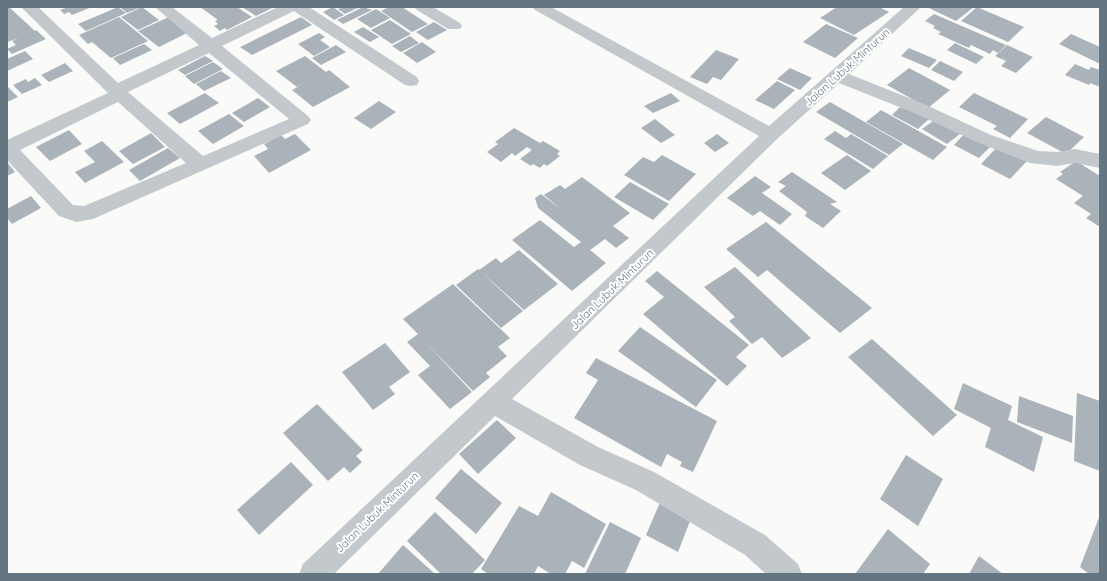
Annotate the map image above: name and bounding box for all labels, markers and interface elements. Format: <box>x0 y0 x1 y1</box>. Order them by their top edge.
street label: Jalan Lubuk Minturun <box>801 25 893 109</box>
street label: Jalan Lubuk Minturun <box>568 246 656 332</box>
street label: Jalan Lubuk Minturun <box>333 469 421 555</box>

